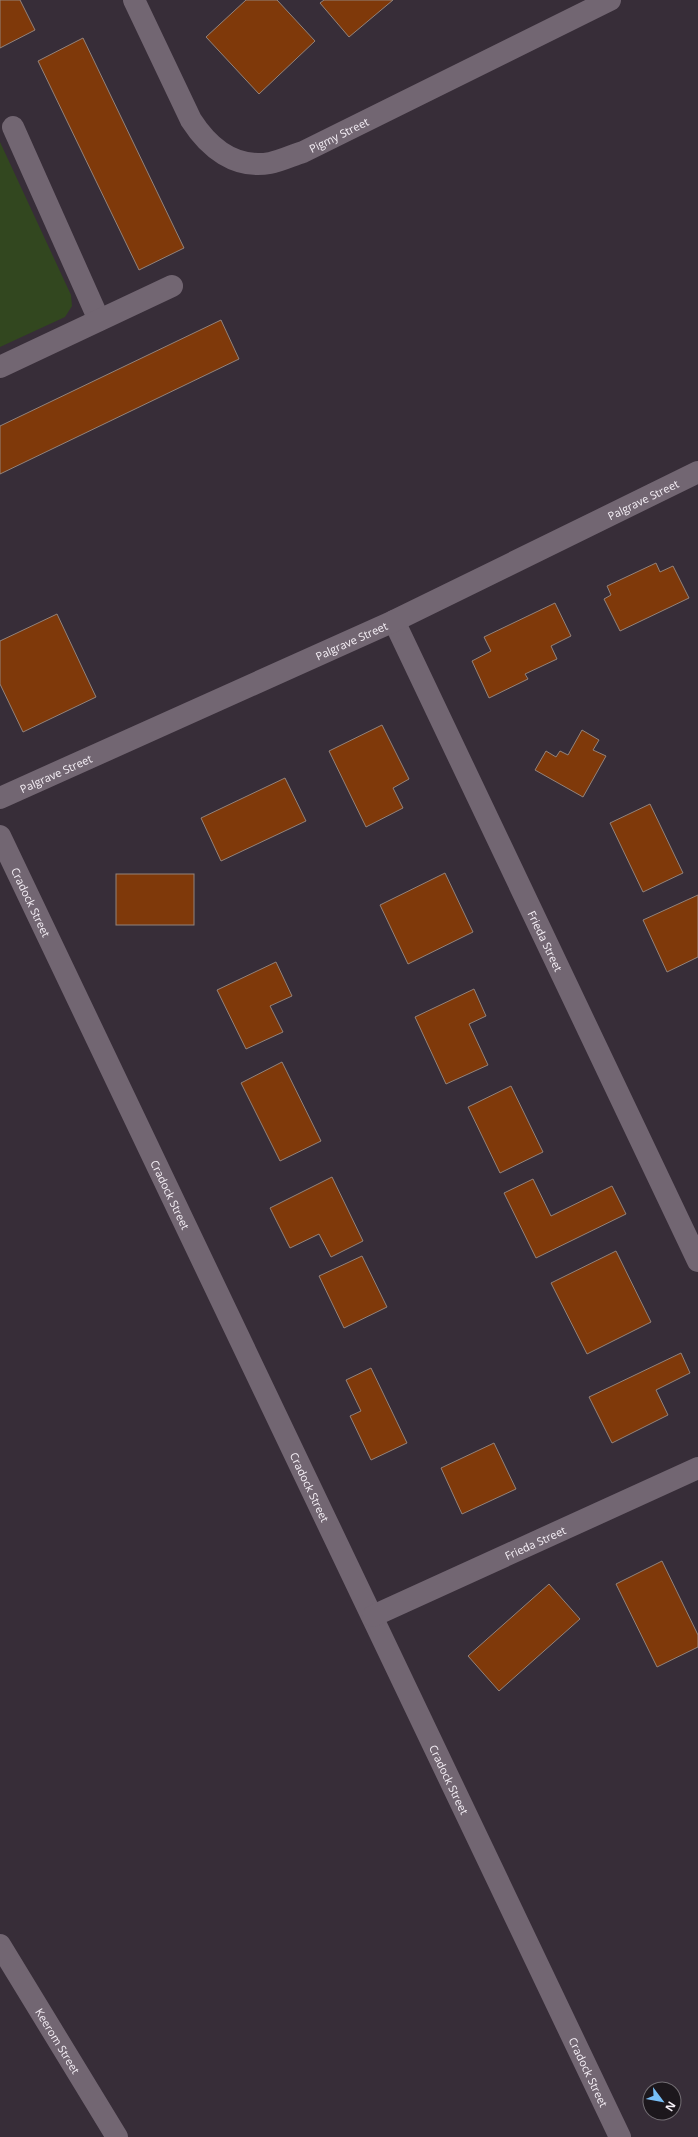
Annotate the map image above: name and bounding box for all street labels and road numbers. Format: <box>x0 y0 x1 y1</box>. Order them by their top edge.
street label: Pigmy Street <box>306 113 371 156</box>
street label: Palgrave Street <box>605 475 681 523</box>
street label: Palgrave Street <box>313 617 390 663</box>
street label: Palgrave Street <box>17 750 94 796</box>
street label: Cradock Street <box>8 865 54 939</box>
street label: Frieda Street <box>525 908 567 974</box>
street label: Cradock Street <box>148 1157 194 1232</box>
street label: Cradock Street <box>287 1450 333 1524</box>
street label: Frieda Street <box>502 1522 568 1563</box>
street label: Cradock Street <box>427 1742 473 1817</box>
street label: Keerom Street <box>33 2005 84 2076</box>
street label: Cradock Street <box>566 2034 612 2109</box>

